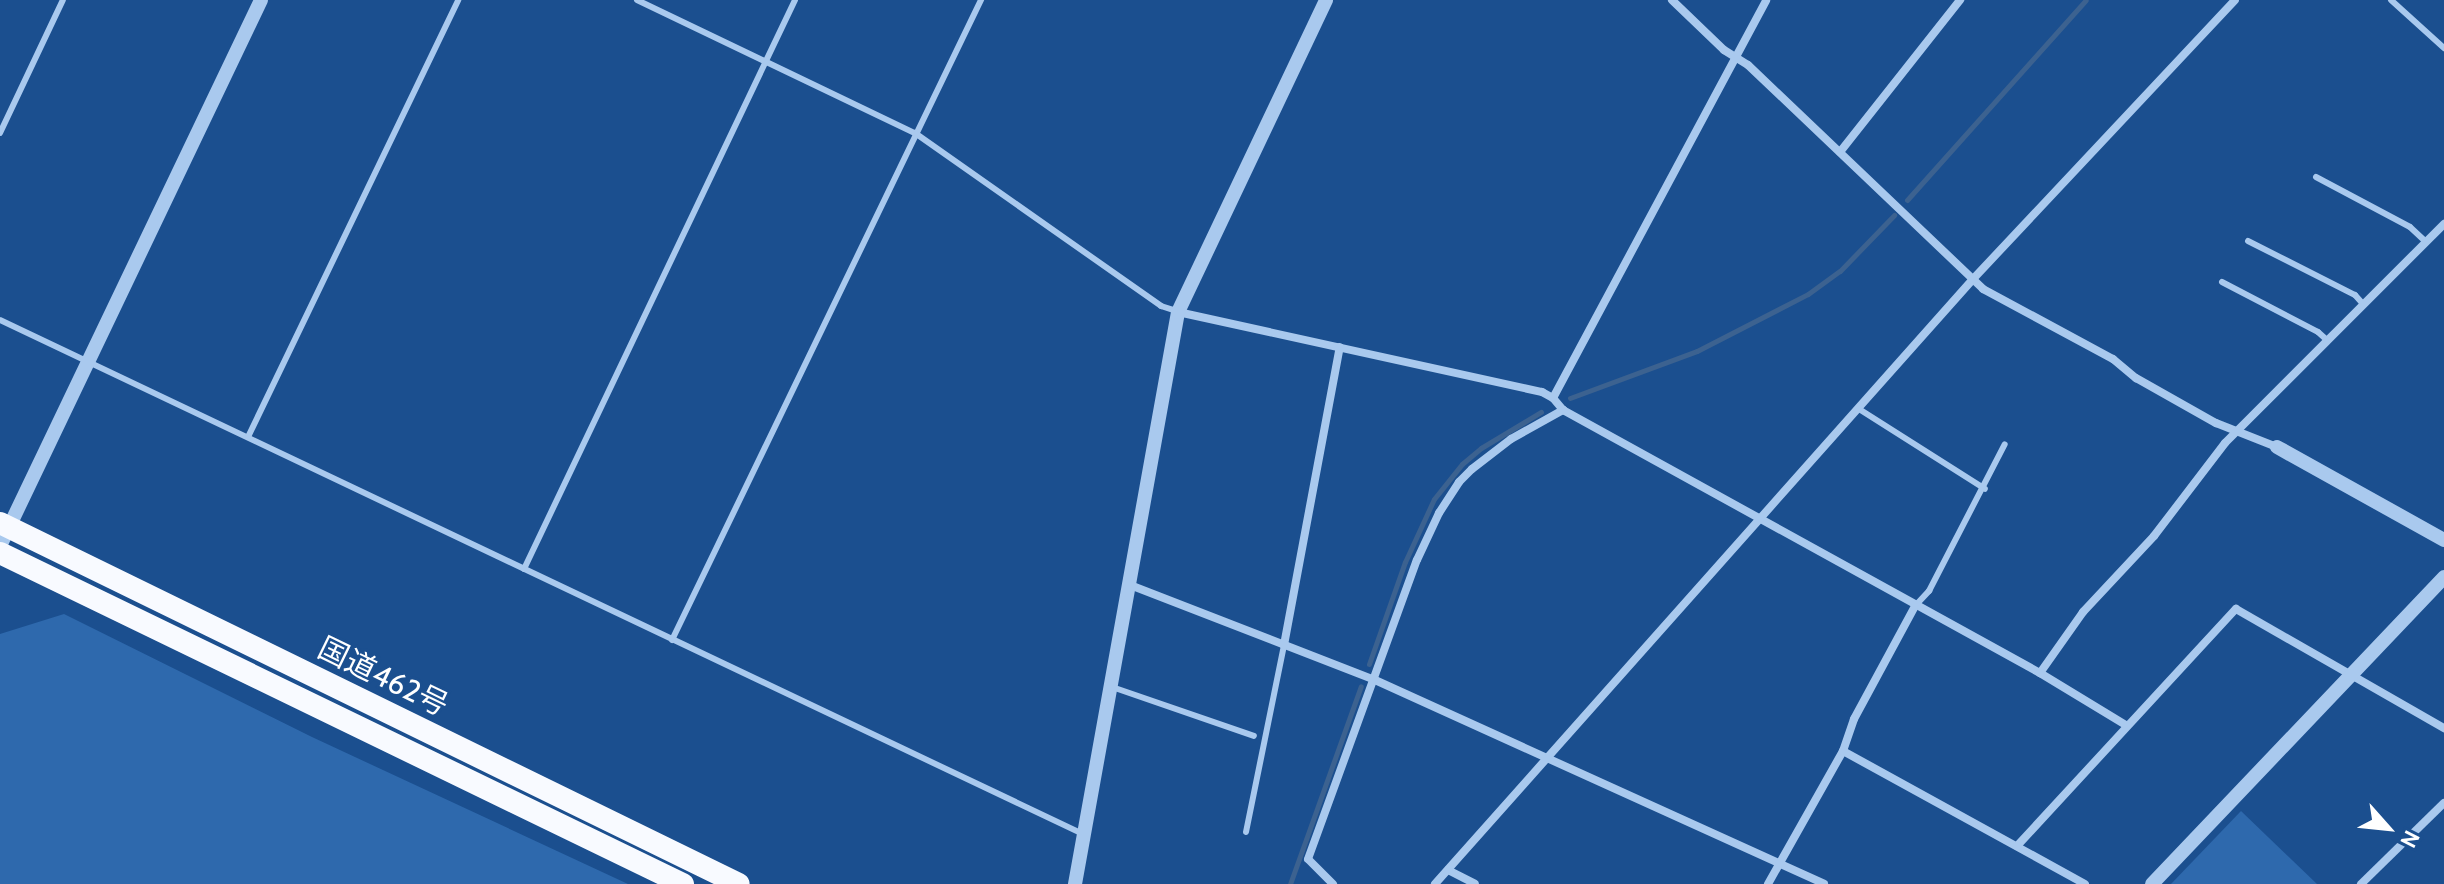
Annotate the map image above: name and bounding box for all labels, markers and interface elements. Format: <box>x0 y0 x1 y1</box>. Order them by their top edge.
street label: 国道462号 <box>312 630 454 724</box>
north arrow <box>2348 788 2428 868</box>
text: N <box>2394 826 2425 852</box>

